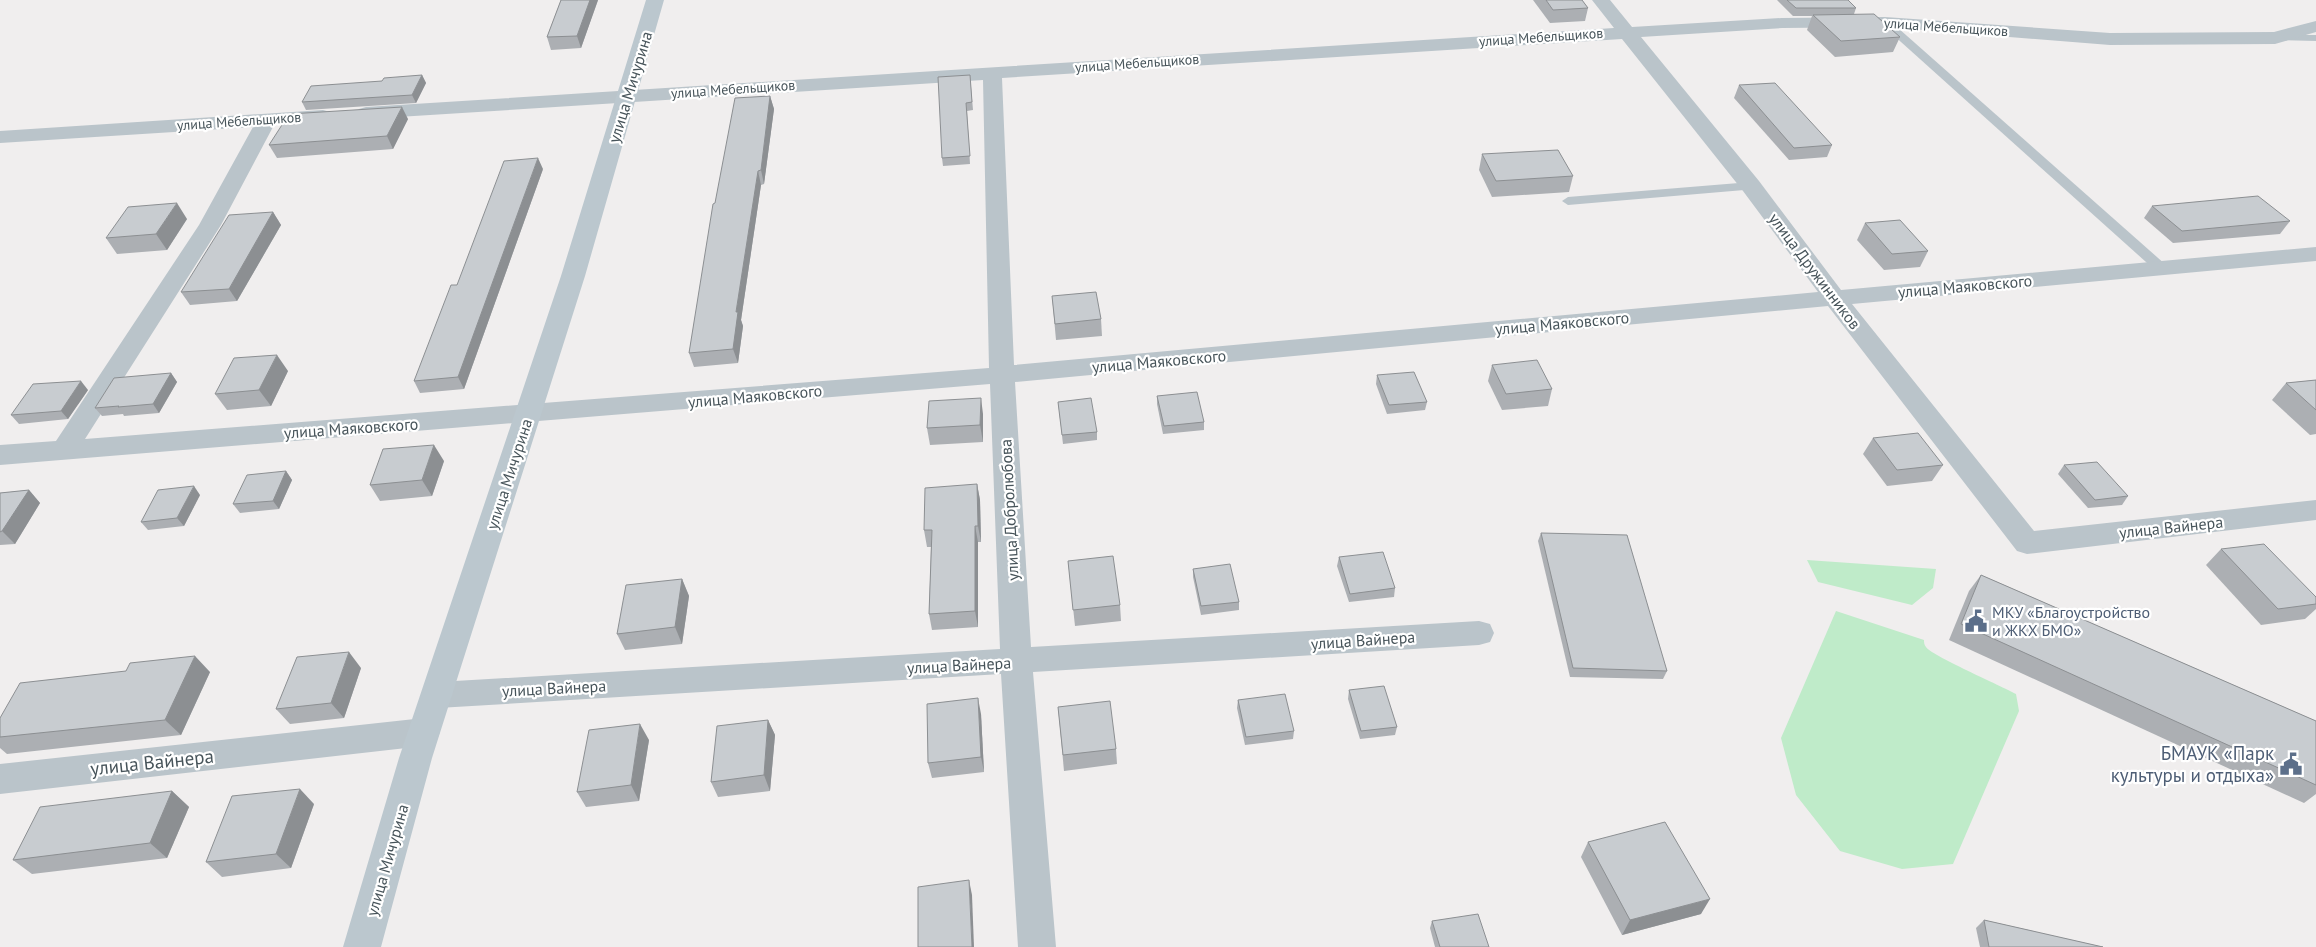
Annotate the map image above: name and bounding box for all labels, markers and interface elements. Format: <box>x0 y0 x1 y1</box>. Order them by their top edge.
street label: улица Мебельщиков <box>1883 14 2009 40</box>
street label: улица Мебельщиков <box>1478 24 1604 50</box>
street label: улица Мичурина <box>604 29 656 145</box>
street label: улица Мебельщиков <box>1074 50 1200 76</box>
street label: улица Мебельщиков <box>670 76 796 102</box>
street label: улица Мебельщиков <box>176 108 302 134</box>
street label: улица Дружинников <box>1765 209 1865 333</box>
street label: улица Маяковского <box>1897 270 2033 302</box>
street label: улица Маяковского <box>1494 307 1630 339</box>
street label: улица Маяковского <box>1091 345 1227 377</box>
street label: улица Маяковского <box>687 380 823 412</box>
street label: улица Маяковского <box>283 413 419 443</box>
street label: улица Мичурина <box>482 416 536 532</box>
street label: улица Добролюбова <box>995 439 1023 581</box>
street label: улица Вайнера <box>2118 512 2224 542</box>
place label: МКУ «Благоустройство и ЖКХ БМО» <box>1992 602 2150 640</box>
public building icon: МКУ «Благоустройство и ЖКХ БМО» <box>1963 608 1989 634</box>
street label: улица Вайнера <box>1310 626 1416 654</box>
street label: улица Вайнера <box>906 652 1012 678</box>
street label: улица Вайнера <box>501 675 607 701</box>
place label: БМАУК «Парк культуры и отдыха» <box>2111 741 2274 787</box>
street label: улица Вайнера <box>89 744 215 780</box>
public building icon: БМАУК «Парк культуры и отдыха» <box>2278 751 2304 777</box>
street label: улица Мичурина <box>361 802 413 918</box>

